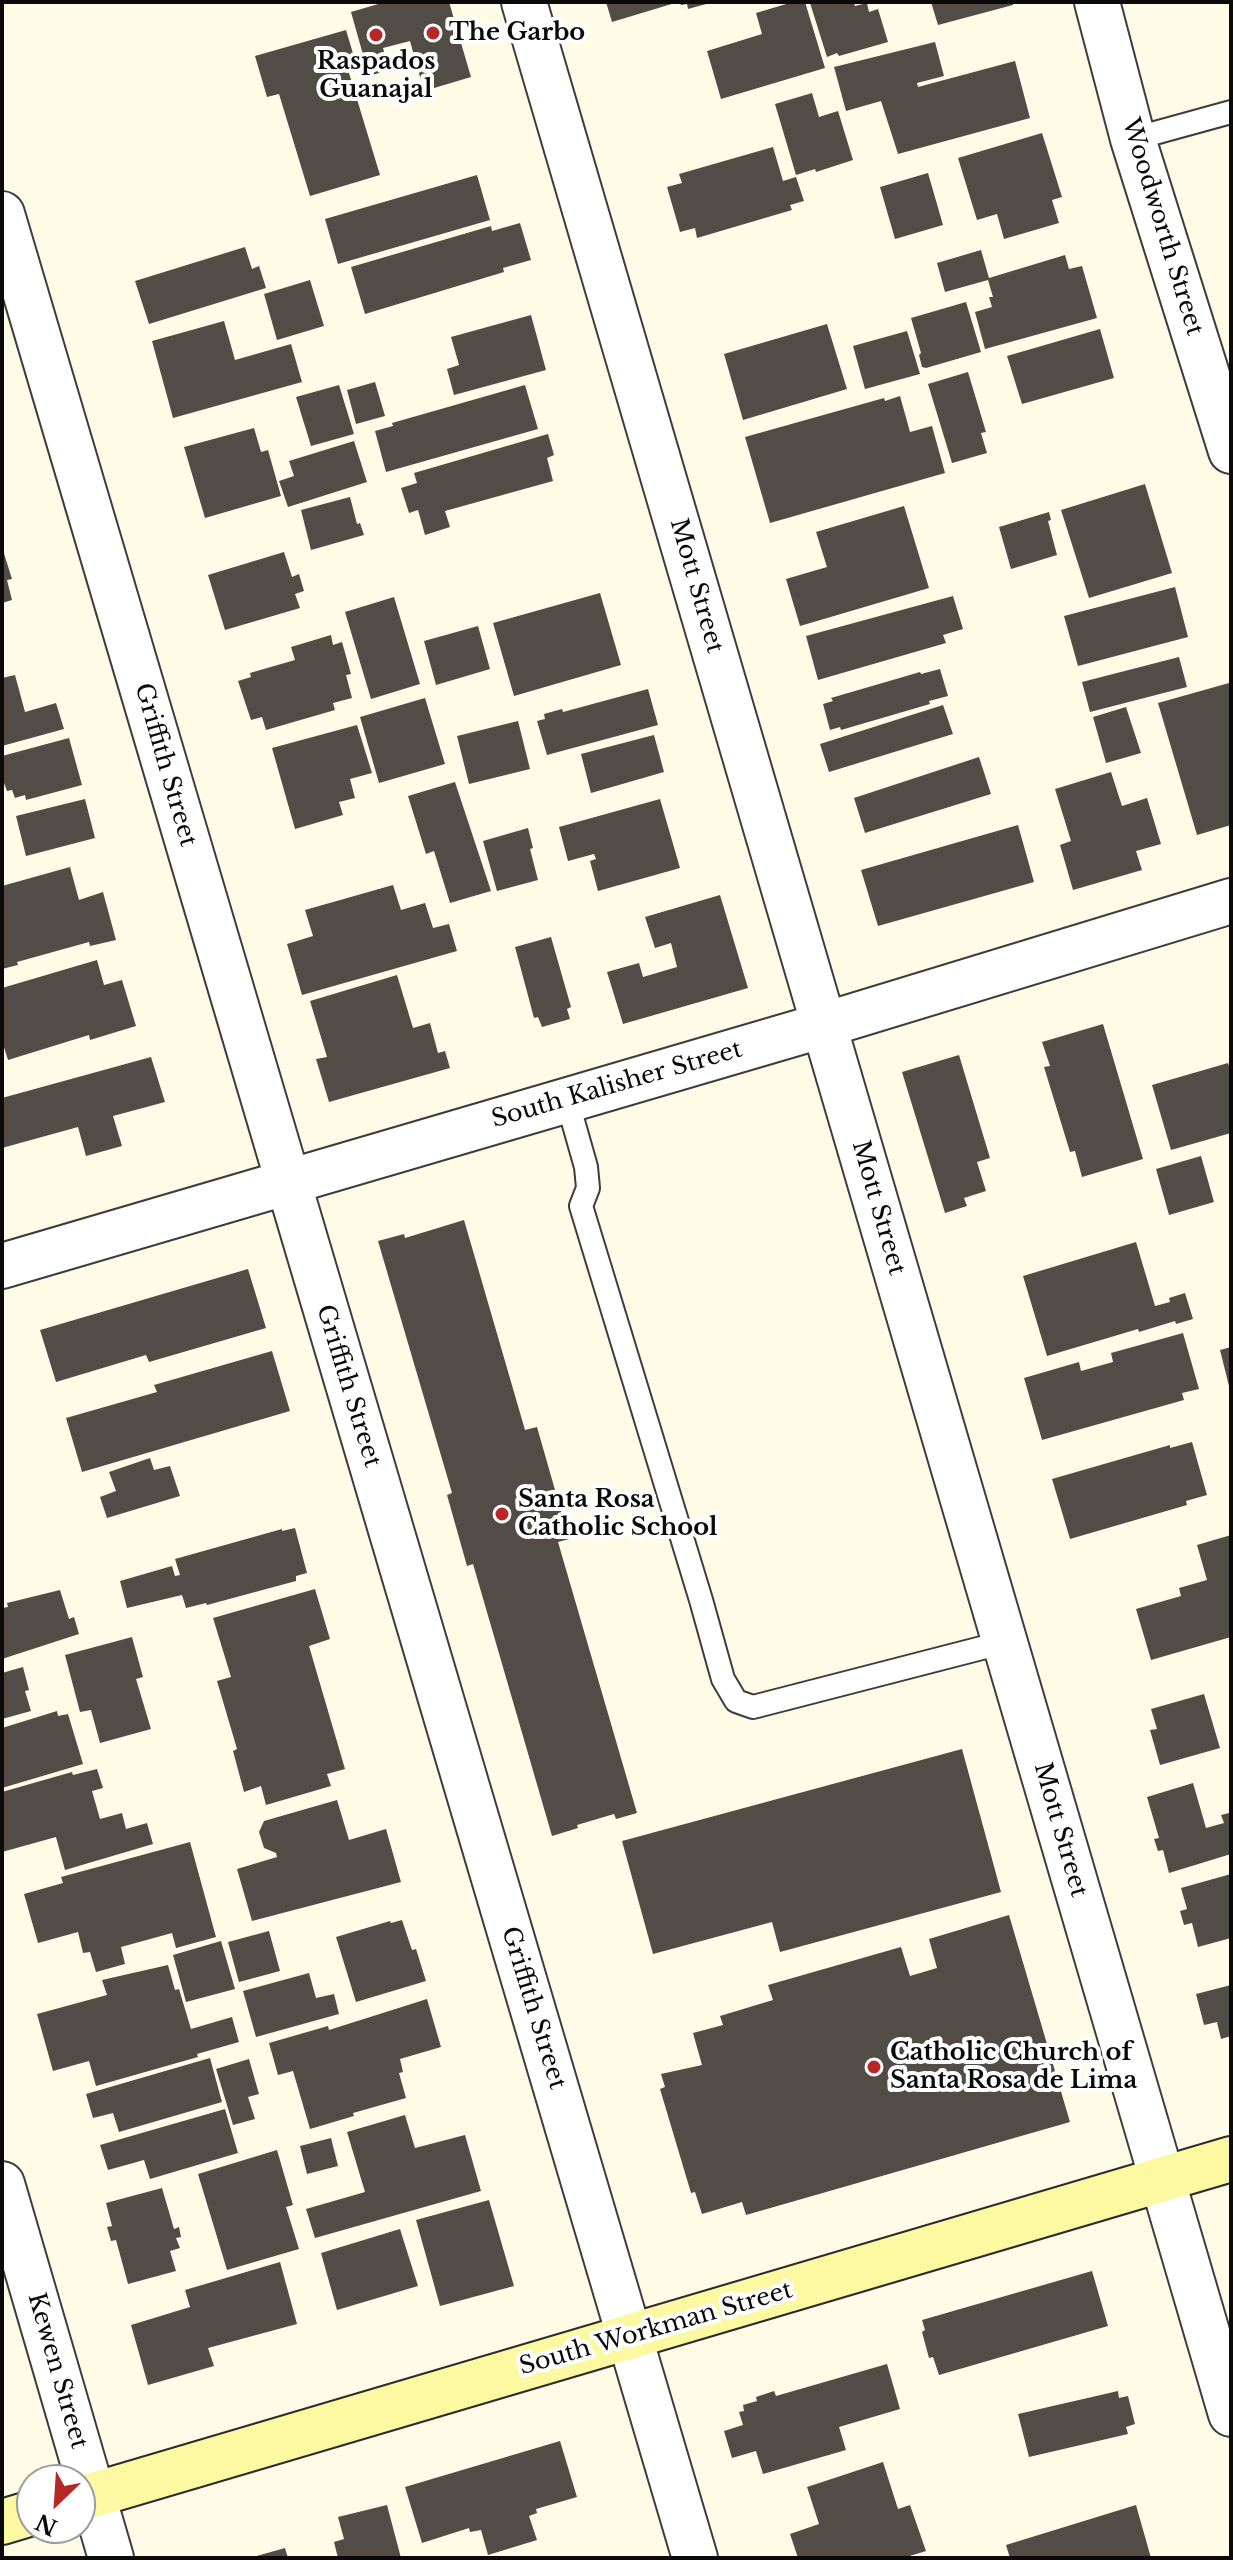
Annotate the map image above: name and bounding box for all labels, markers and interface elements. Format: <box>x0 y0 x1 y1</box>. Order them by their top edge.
place label: The Garbo <box>449 19 585 47</box>
marker: The Garbo <box>424 24 442 42</box>
marker: Raspados Guanajal <box>367 26 385 44</box>
place label: Raspados Guanajal <box>317 48 435 104</box>
street label: Woodworth Street <box>1115 115 1209 339</box>
street label: Mott Street <box>663 515 729 657</box>
street label: Griffith Street <box>128 680 202 850</box>
street label: South Kalisher Street <box>488 1035 746 1135</box>
street label: Mott Street <box>845 1137 911 1279</box>
street label: Griffith Street <box>310 1301 386 1471</box>
place label: Santa Rosa Catholic School <box>518 1486 718 1542</box>
marker: Santa Rosa Catholic School <box>493 1505 511 1523</box>
street label: Mott Street <box>1027 1759 1093 1901</box>
street label: Griffith Street <box>495 1923 571 2093</box>
place label: Catholic Church of Santa Rosa de Lima <box>890 2039 1137 2095</box>
marker: Catholic Church of Santa Rosa de Lima <box>865 2058 883 2076</box>
street label: South Workman Street <box>516 2276 796 2382</box>
street label: Kewen Street <box>21 2290 93 2452</box>
north arrow <box>16 2464 96 2544</box>
text: N <box>31 2508 62 2541</box>

